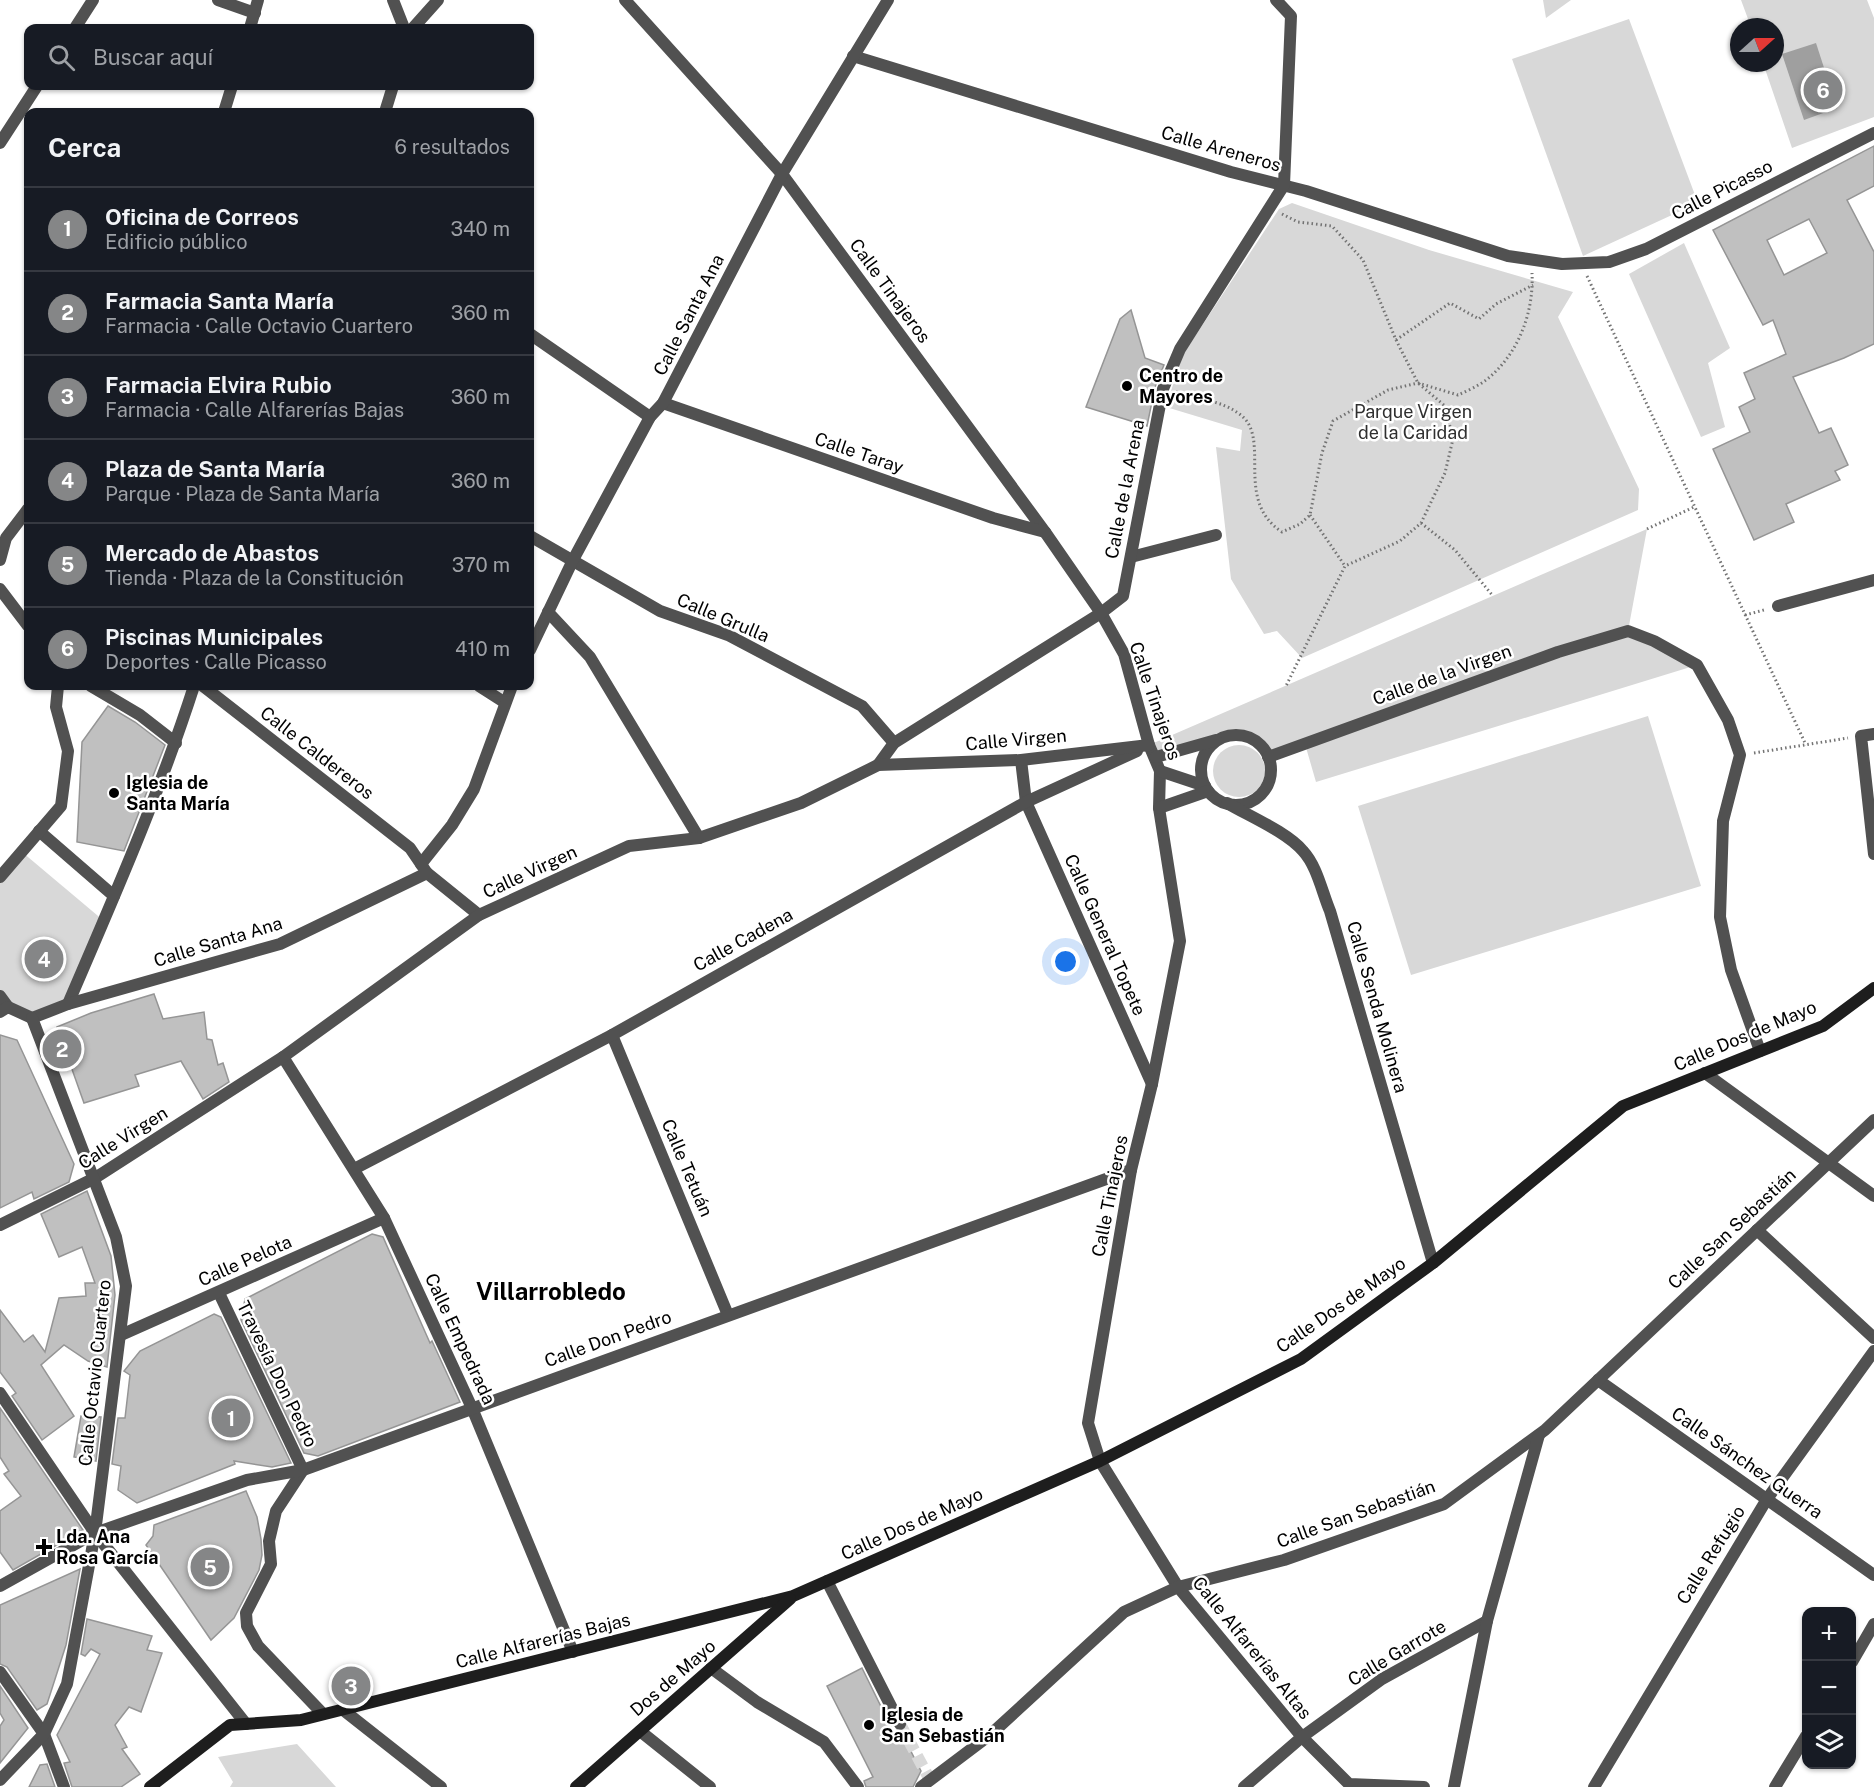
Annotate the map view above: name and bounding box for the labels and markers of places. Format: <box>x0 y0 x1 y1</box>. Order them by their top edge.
pin: 6 <box>1804 68 1842 112</box>
place label: Centro de Mayores <box>1139 365 1223 407</box>
marker: Centro de Mayores <box>1120 379 1134 393</box>
place label: Iglesia de Santa María <box>126 772 230 814</box>
marker: Iglesia de Santa María <box>107 786 121 800</box>
pin: 4 <box>24 936 63 982</box>
pin: 2 <box>42 1026 82 1072</box>
pin: 1 <box>212 1396 250 1440</box>
place label: Lda. Ana Rosa García <box>56 1526 158 1568</box>
marker: Lda. Ana Rosa García <box>37 1540 51 1554</box>
pin: 5 <box>190 1544 230 1590</box>
pin: 3 <box>332 1664 370 1708</box>
place label: Iglesia de San Sebastián <box>881 1704 1005 1746</box>
marker: Iglesia de San Sebastián <box>862 1718 876 1732</box>

